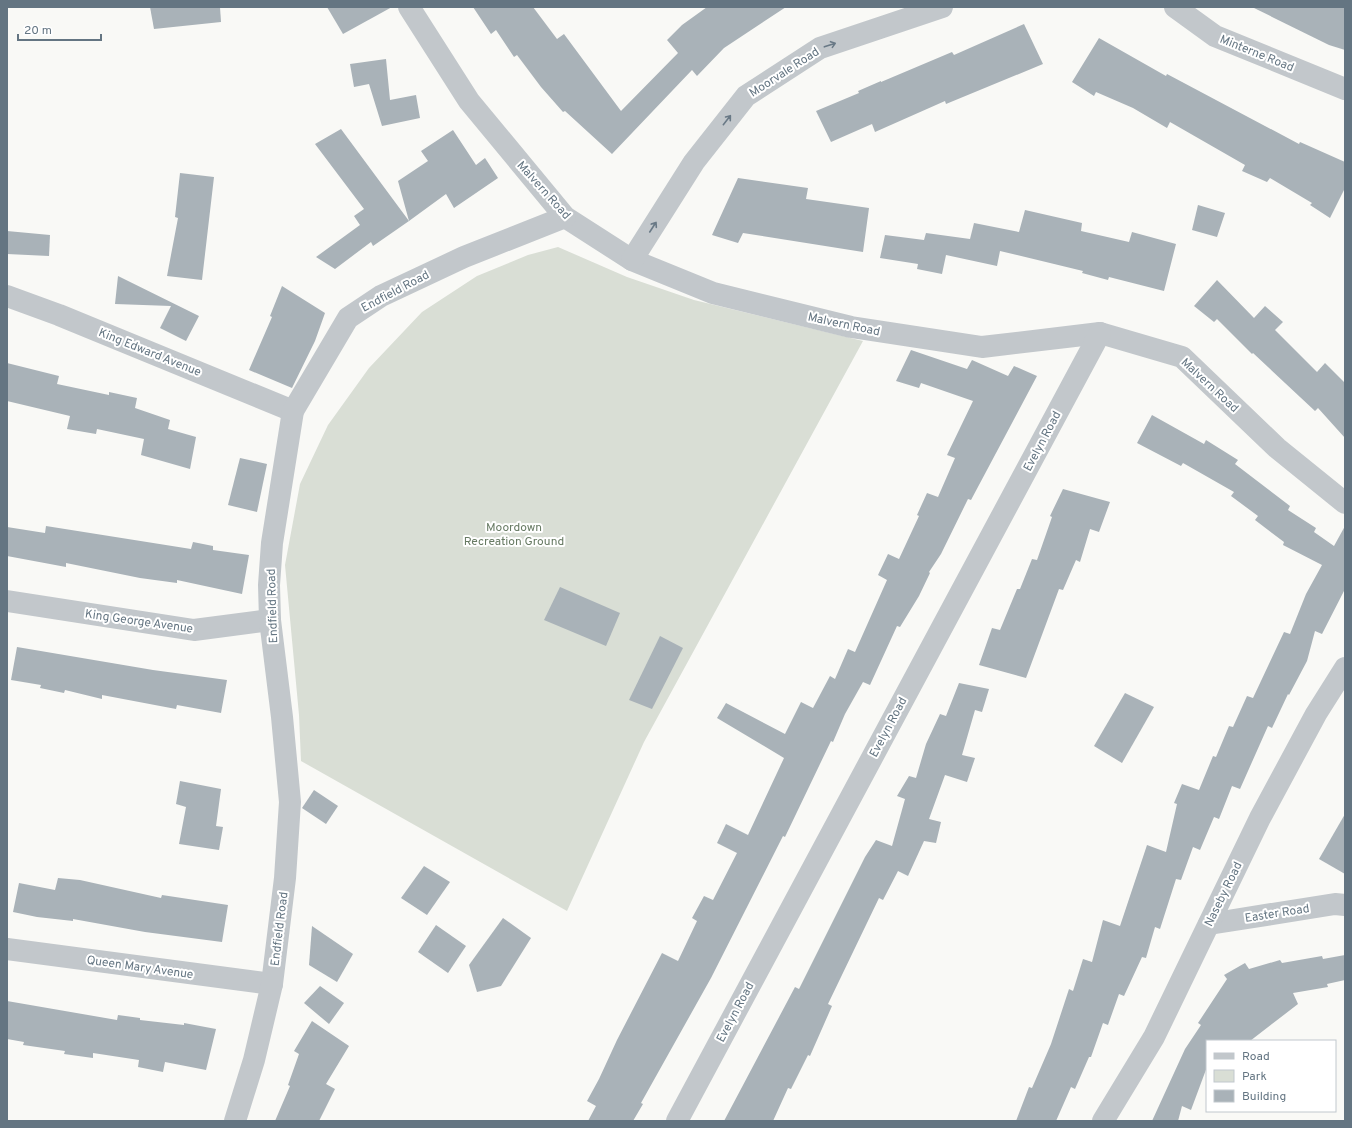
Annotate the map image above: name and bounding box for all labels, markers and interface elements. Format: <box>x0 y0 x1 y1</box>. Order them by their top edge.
scale bar <box>18 16 101 42</box>
text: 20 m <box>24 23 52 39</box>
street label: Minterne Road <box>1217 32 1296 76</box>
one-way arrow <box>824 41 837 48</box>
street label: Moorvale Road <box>746 44 823 101</box>
one-way arrow <box>723 115 731 126</box>
street label: Malvern Road <box>513 158 574 223</box>
one-way arrow <box>649 222 657 233</box>
street label: Endfield Road <box>359 267 432 317</box>
street label: Malvern Road <box>806 310 881 340</box>
street label: King Edward Avenue <box>96 325 203 381</box>
street label: Malvern Road <box>1177 355 1242 417</box>
street label: Evelyn Road <box>1020 409 1065 474</box>
park label: Moordown Recreation Ground <box>464 520 564 550</box>
street label: Endfield Road <box>264 568 282 644</box>
street label: King George Avenue <box>84 606 194 637</box>
street label: Evelyn Road <box>866 695 911 760</box>
street label: Naseby Road <box>1201 859 1246 929</box>
street label: Endfield Road <box>267 891 292 967</box>
street label: Easter Road <box>1244 901 1311 927</box>
street label: Queen Mary Avenue <box>85 953 194 983</box>
street label: Evelyn Road <box>713 980 758 1045</box>
legend <box>1206 1040 1336 1112</box>
text: Road <box>1242 1049 1270 1065</box>
text: Park <box>1242 1069 1267 1085</box>
text: Building <box>1242 1089 1286 1105</box>

